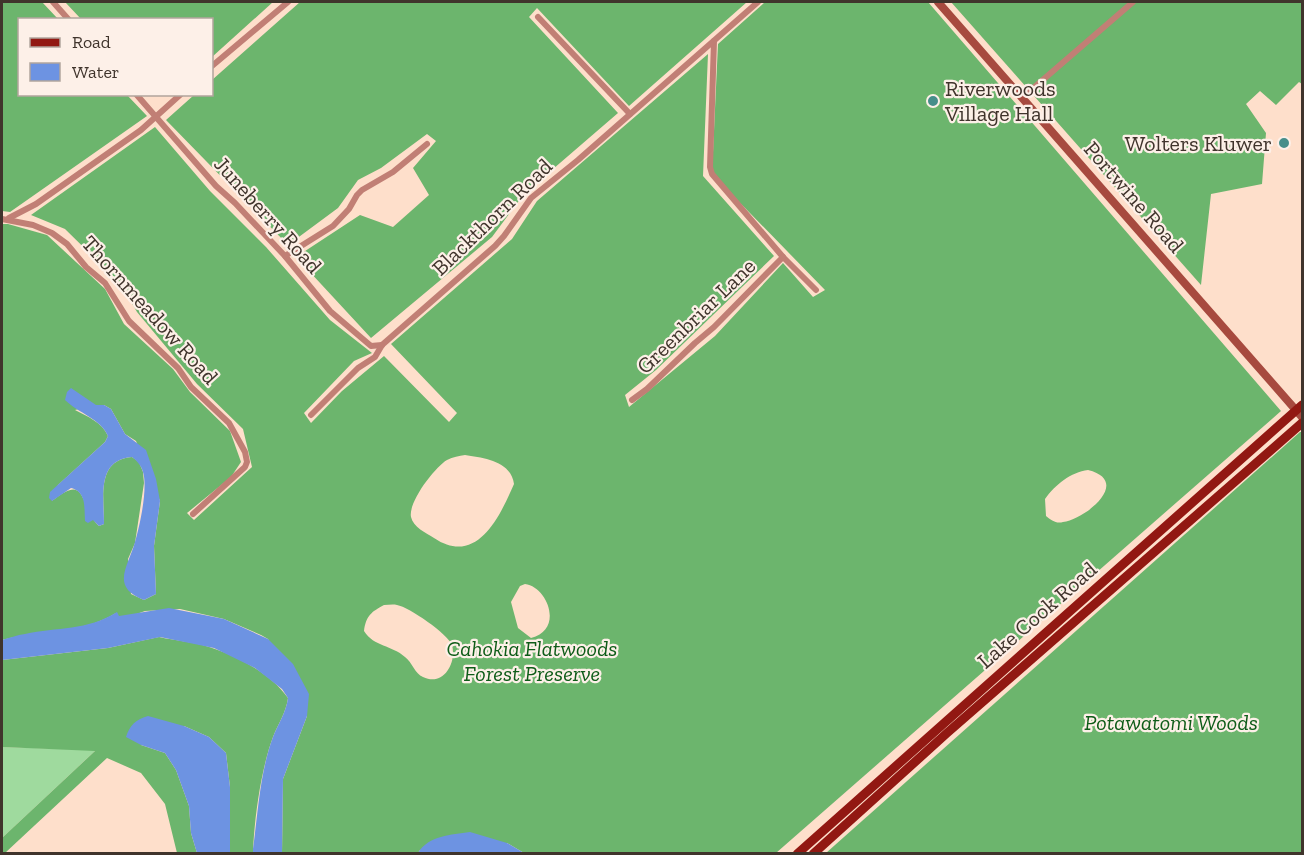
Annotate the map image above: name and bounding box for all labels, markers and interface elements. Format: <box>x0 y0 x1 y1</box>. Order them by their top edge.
legend <box>18 18 213 96</box>
text: Road <box>72 31 111 53</box>
text: Water <box>72 61 119 83</box>
place label: Riverwoods Village Hall <box>944 75 1056 127</box>
marker: Riverwoods Village Hall <box>926 94 940 108</box>
place label: Wolters Kluwer <box>1125 130 1272 157</box>
street label: Portwine Road <box>1078 136 1190 258</box>
marker: Wolters Kluwer <box>1277 136 1291 150</box>
street label: Juneberry Road <box>208 151 328 279</box>
street label: Blackthorn Road <box>426 153 558 281</box>
street label: Thornmeadow Road <box>76 230 224 390</box>
street label: Greenbriar Lane <box>631 252 761 380</box>
street label: Lake Cook Road <box>972 556 1102 674</box>
park label: Cahokia Flatwoods Forest Preserve <box>446 635 618 687</box>
park label: Potawatomi Woods <box>1084 709 1258 736</box>

